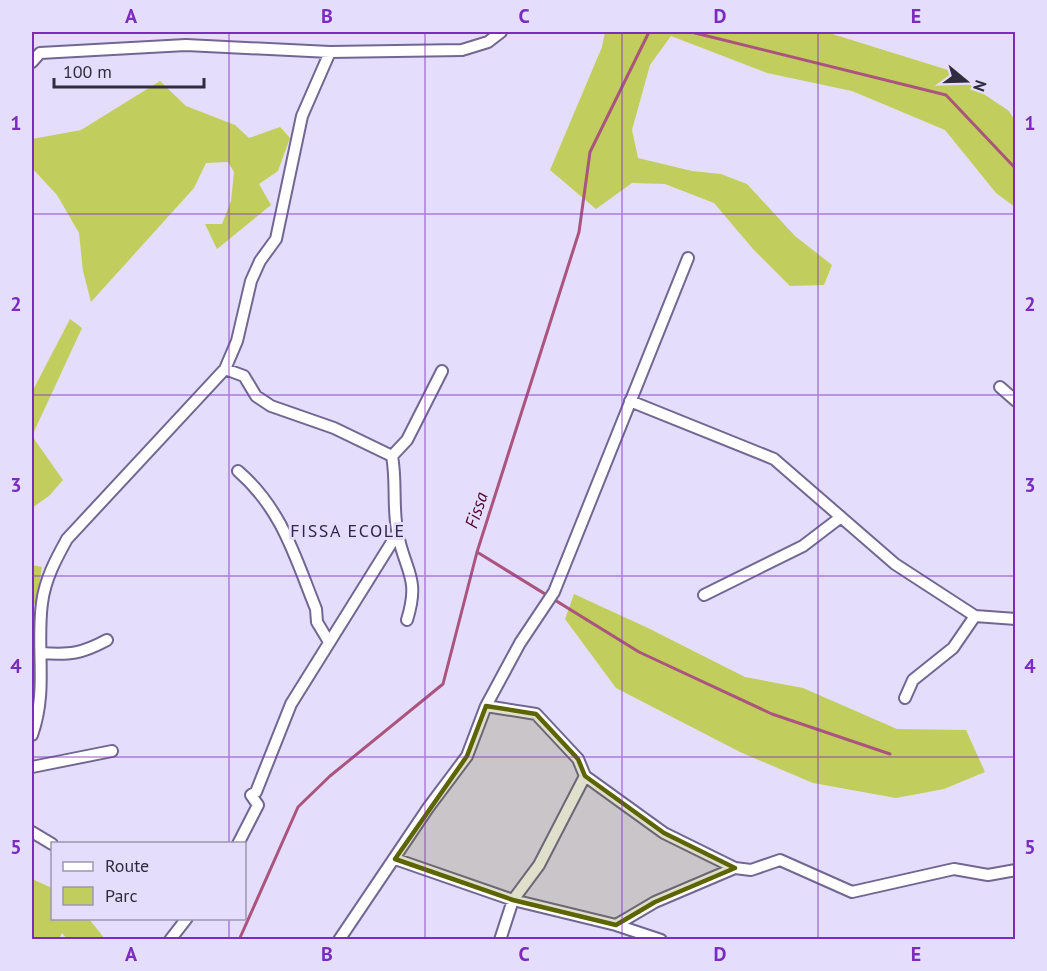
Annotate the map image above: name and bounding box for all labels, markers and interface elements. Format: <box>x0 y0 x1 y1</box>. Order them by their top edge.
text: A <box>125 3 138 29</box>
text: B <box>321 3 333 29</box>
text: C <box>518 3 530 29</box>
text: D <box>714 3 727 29</box>
text: E <box>911 3 921 29</box>
scale bar <box>54 51 204 89</box>
north arrow <box>936 51 996 111</box>
text: 100 m <box>63 60 112 83</box>
text: N <box>969 78 991 94</box>
text: 1 <box>10 110 22 136</box>
text: 1 <box>1024 110 1036 136</box>
text: 2 <box>10 291 22 317</box>
text: 2 <box>1024 291 1036 317</box>
text: 3 <box>10 472 22 498</box>
text: 3 <box>1024 472 1036 498</box>
water label: Fissa <box>459 489 493 531</box>
district label: FISSA ECOLE <box>290 519 406 542</box>
text: 4 <box>10 653 22 679</box>
text: 4 <box>1024 653 1036 679</box>
text: 5 <box>10 834 22 860</box>
text: 5 <box>1024 834 1036 860</box>
legend <box>51 842 246 920</box>
text: Route <box>105 854 149 877</box>
text: Parc <box>105 884 138 907</box>
text: A <box>125 941 138 967</box>
text: B <box>321 941 333 967</box>
text: C <box>518 941 530 967</box>
text: D <box>714 941 727 967</box>
text: E <box>911 941 921 967</box>

